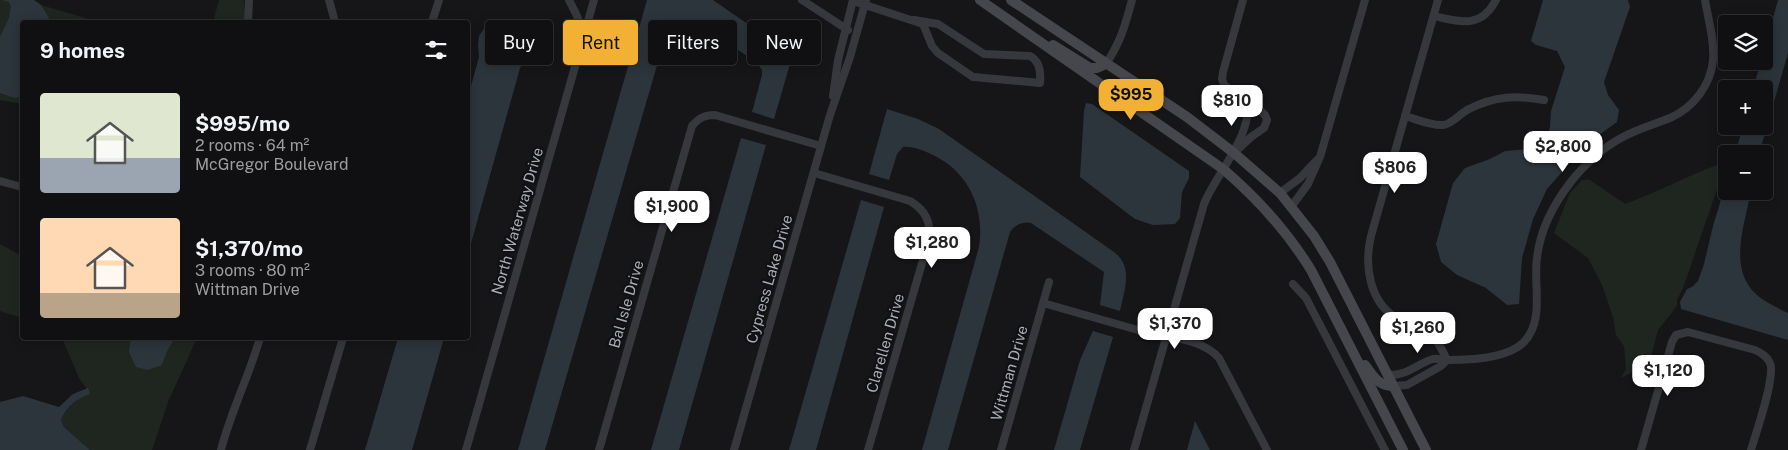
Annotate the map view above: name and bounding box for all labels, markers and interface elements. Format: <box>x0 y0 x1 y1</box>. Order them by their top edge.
map controls <box>1718 15 1773 200</box>
button: layers <box>1718 15 1773 70</box>
chip: Buy <box>485 20 553 65</box>
chip: Rent <box>563 20 638 65</box>
chip: Filters <box>648 20 737 65</box>
chip: New <box>747 20 821 65</box>
icon: filters <box>422 36 450 64</box>
text: 9 homes <box>40 38 125 63</box>
pin: $995 <box>1101 78 1161 121</box>
button: + <box>1718 80 1773 135</box>
pin: $810 <box>1202 84 1262 127</box>
text: $995 <box>1110 85 1152 104</box>
text: $810 <box>1213 91 1251 110</box>
text: $995/mo <box>195 111 290 136</box>
icon: home <box>80 113 140 173</box>
pin: $2,800 <box>1522 130 1604 173</box>
text: 2 rooms · 64 m² <box>195 136 309 155</box>
text: $2,800 <box>1535 137 1591 156</box>
button: − <box>1718 145 1773 200</box>
street label: North Waterway Drive <box>488 146 546 296</box>
pin: $806 <box>1365 152 1425 194</box>
text: McGregor Boulevard <box>195 155 348 174</box>
text: $806 <box>1374 158 1416 177</box>
pin: $1,900 <box>631 190 713 233</box>
text: $1,900 <box>645 197 699 216</box>
street label: Cypress Lake Drive <box>743 213 795 345</box>
pin: $1,280 <box>891 226 973 269</box>
text: $1,280 <box>905 233 959 252</box>
text: $1,370/mo <box>195 236 303 261</box>
icon: home <box>80 238 140 298</box>
street label: Bal Isle Drive <box>605 258 647 350</box>
text: 3 rooms · 80 m² <box>195 261 310 280</box>
text: Wittman Drive <box>195 280 300 299</box>
street label: Clarellen Drive <box>863 291 907 395</box>
pin: $1,370 <box>1134 308 1216 350</box>
pin: $1,260 <box>1377 312 1459 354</box>
text: $1,370 <box>1149 314 1201 333</box>
text: $1,260 <box>1391 318 1445 337</box>
street label: Wittman Drive <box>987 323 1031 423</box>
pin: $1,120 <box>1627 354 1709 397</box>
text: $1,120 <box>1643 361 1693 380</box>

